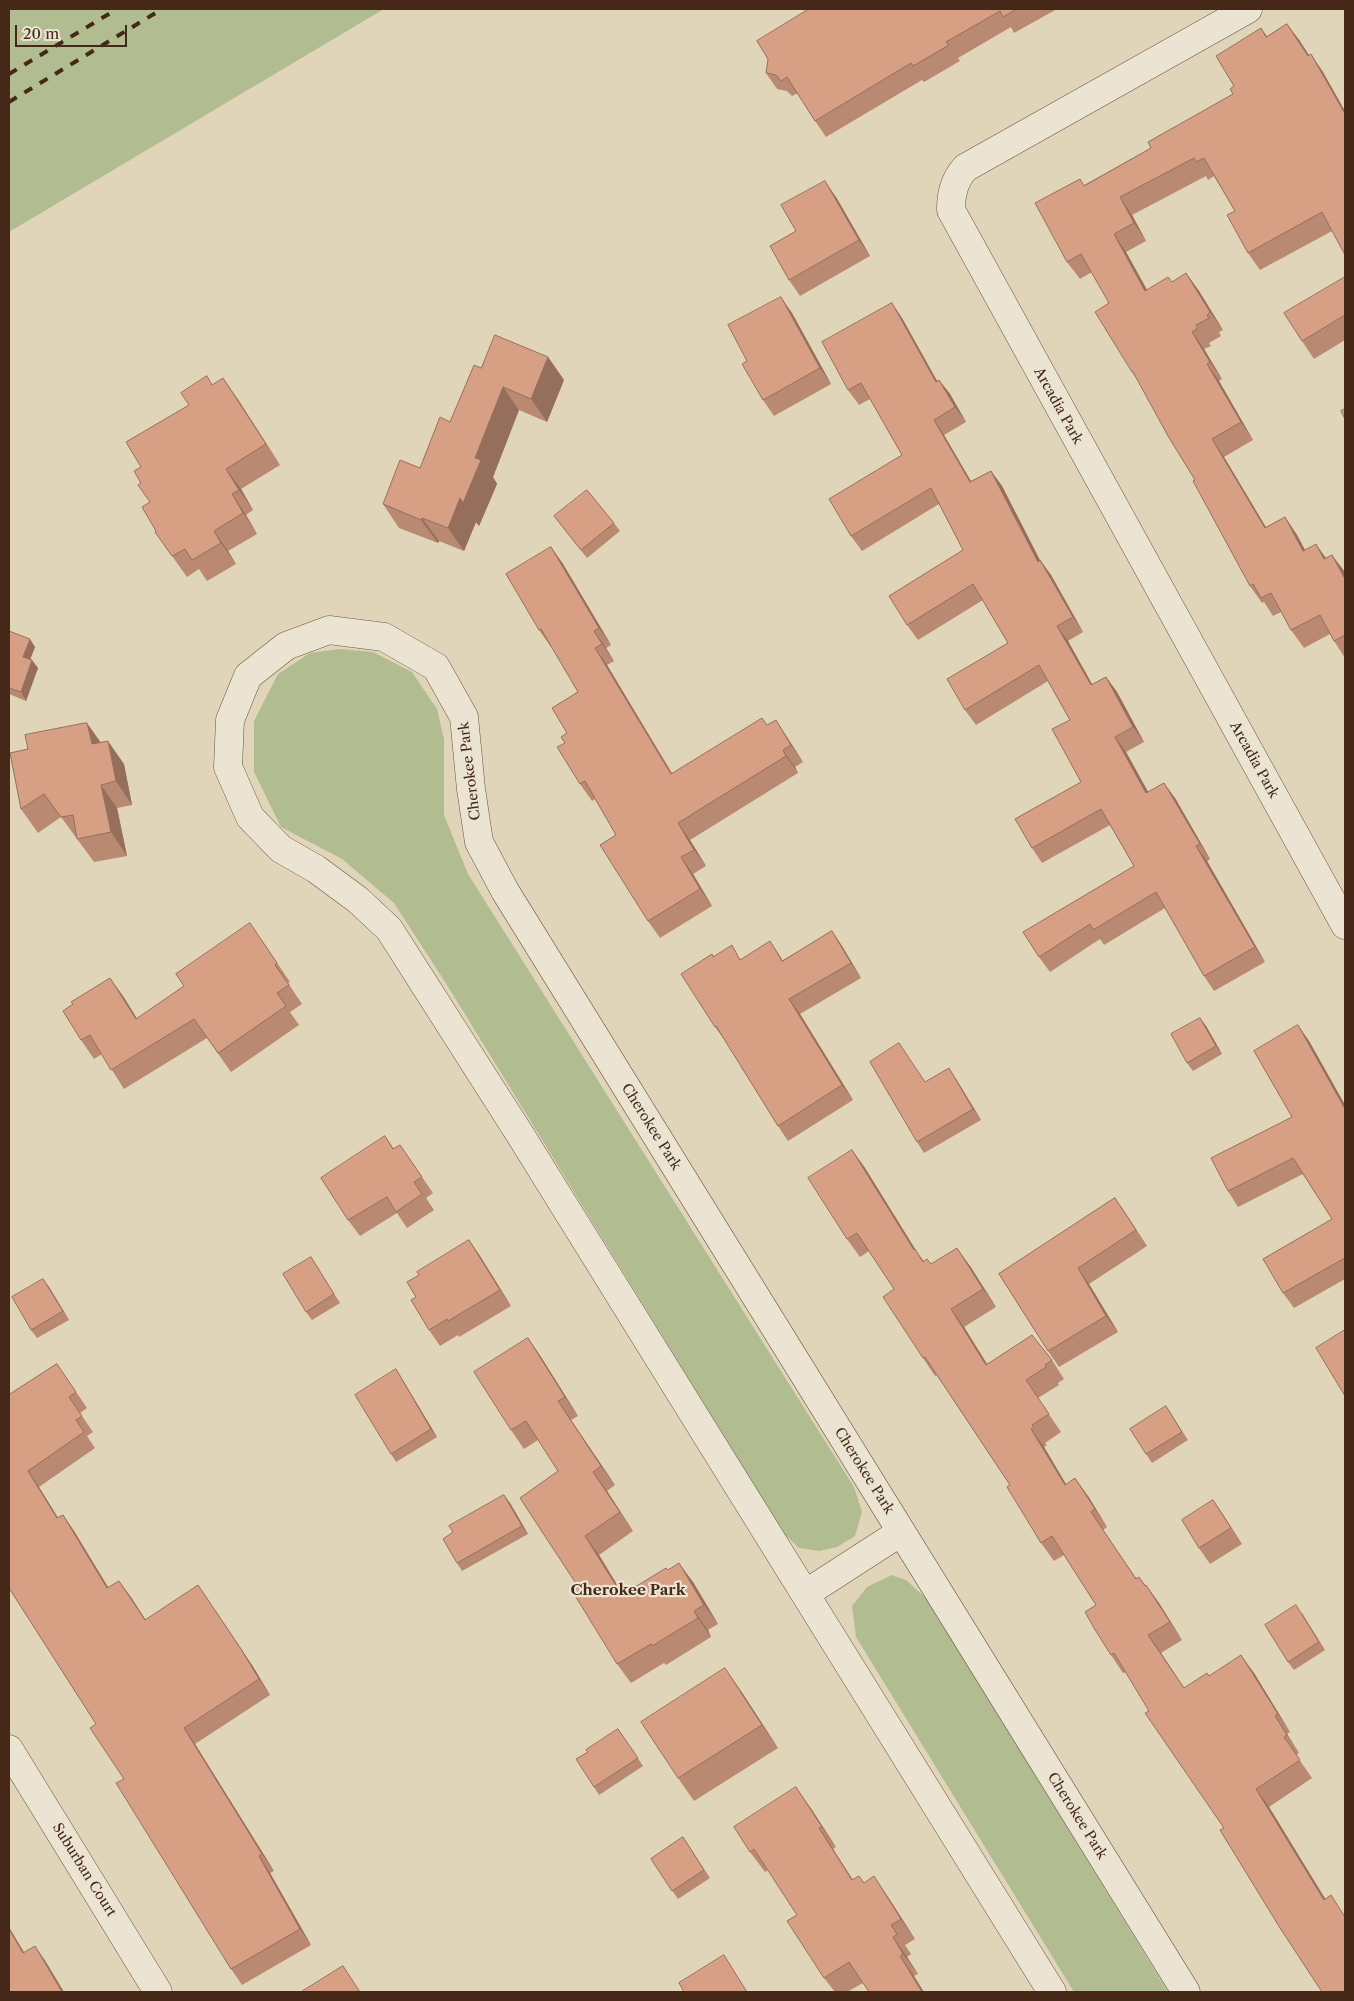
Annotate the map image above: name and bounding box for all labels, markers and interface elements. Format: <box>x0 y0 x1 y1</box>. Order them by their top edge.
scale bar <box>18 15 130 47</box>
text: 20 m <box>23 24 59 43</box>
street label: Arcadia Park <box>1030 365 1086 447</box>
street label: Arcadia Park <box>1226 719 1282 801</box>
street label: Cherokee Park <box>456 721 484 821</box>
street label: Cherokee Park <box>618 1081 684 1173</box>
street label: Cherokee Park <box>831 1425 897 1517</box>
district label: Cherokee Park <box>570 1582 686 1600</box>
street label: Cherokee Park <box>1044 1770 1110 1862</box>
street label: Suburban Court <box>48 1820 120 1920</box>

